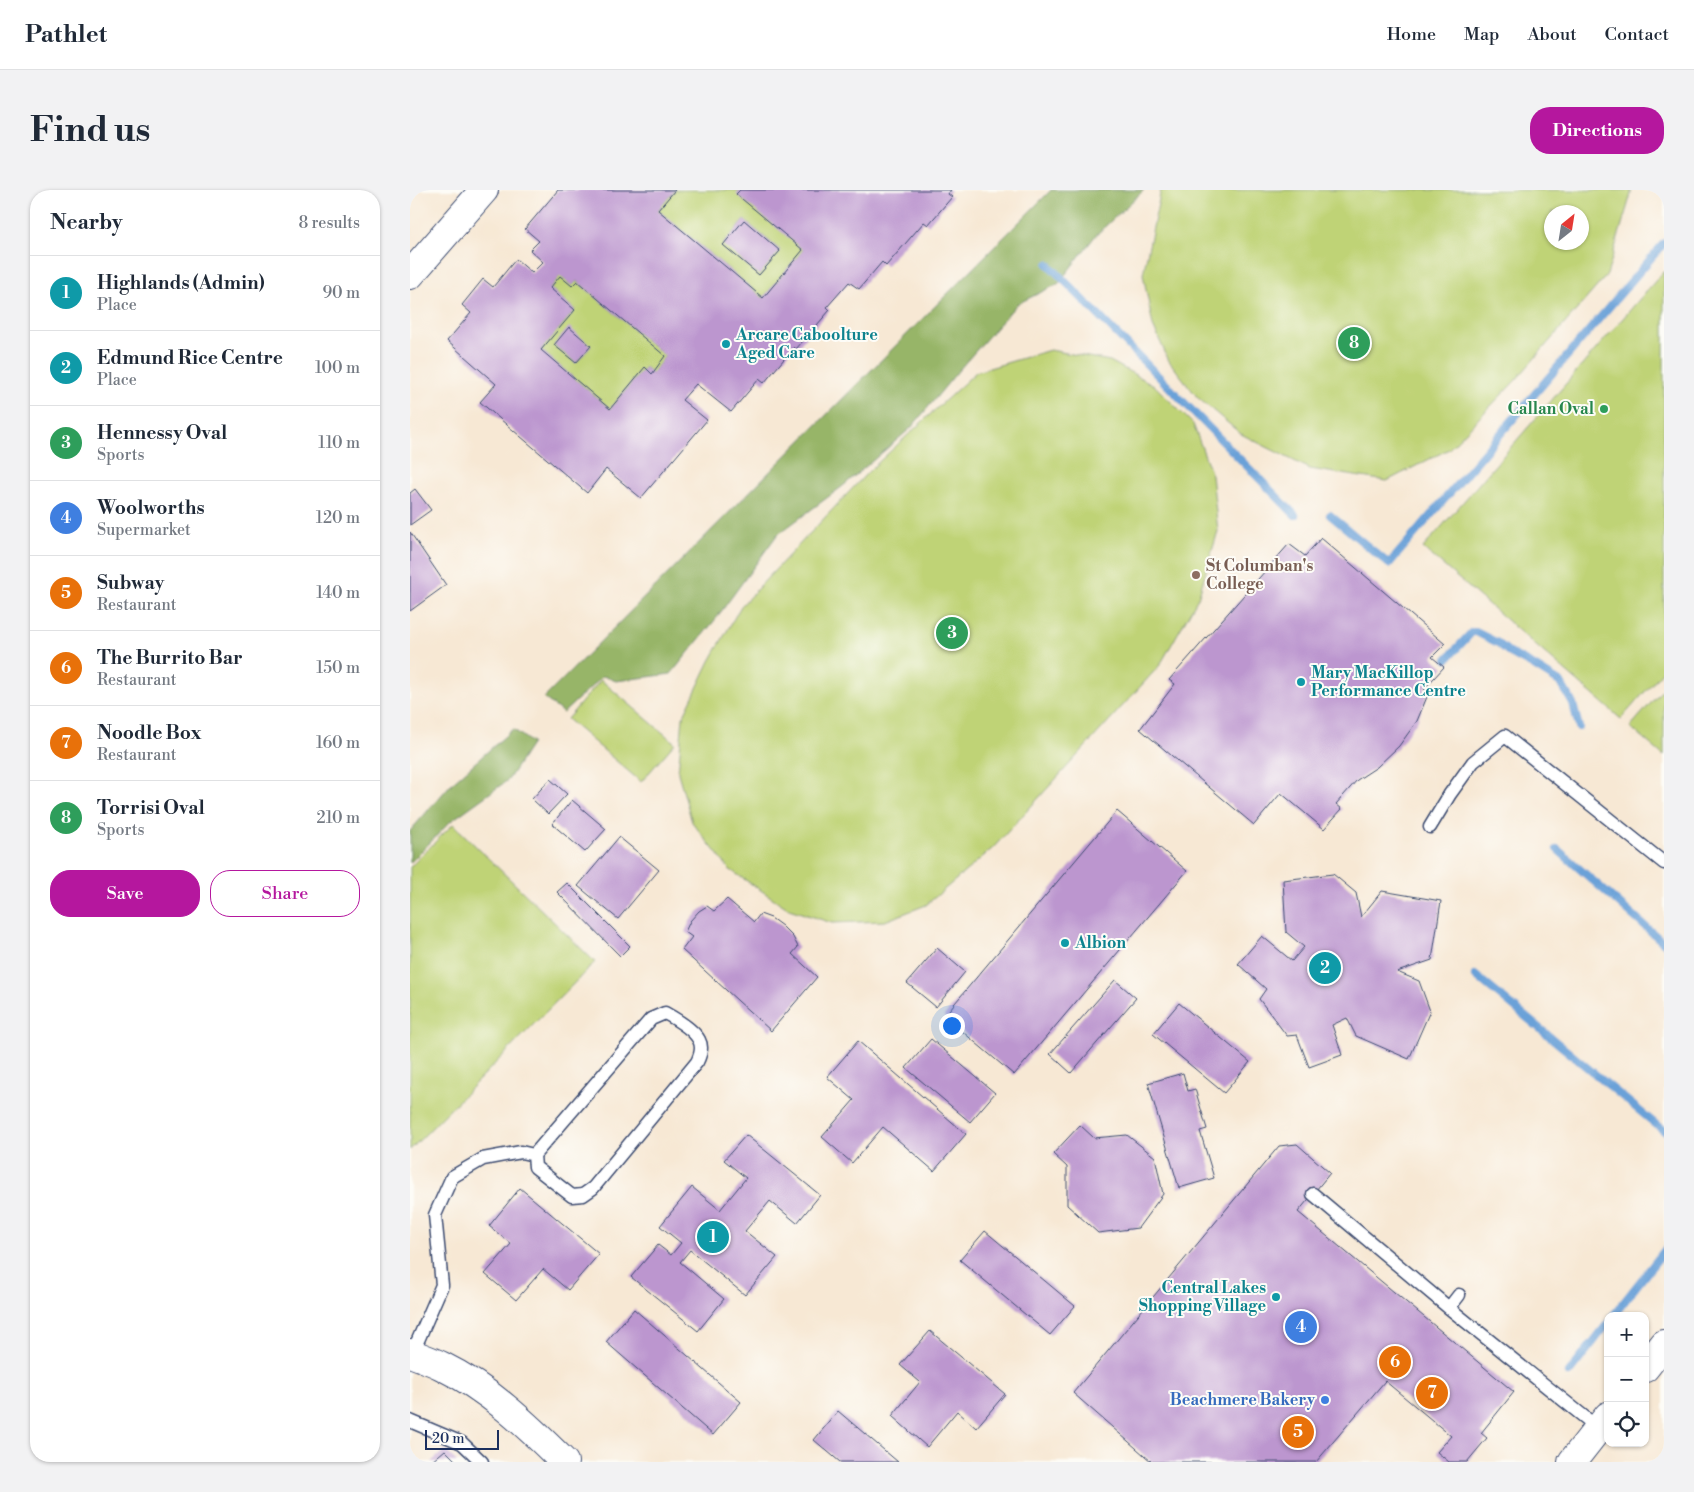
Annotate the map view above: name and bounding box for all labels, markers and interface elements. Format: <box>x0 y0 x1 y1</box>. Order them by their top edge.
text: Pathlet <box>25 20 107 50</box>
text: Home <box>1387 23 1436 46</box>
text: Map <box>1464 23 1500 46</box>
text: About <box>1528 23 1577 46</box>
text: Contact <box>1605 23 1669 46</box>
button: Directions <box>1530 107 1664 154</box>
text: Find us <box>30 109 150 152</box>
north arrow <box>1544 205 1589 250</box>
text: Nearby <box>50 210 123 236</box>
text: 8 results <box>298 213 360 233</box>
text: Highlands (Admin) <box>97 271 265 295</box>
text: 1 <box>62 283 70 303</box>
text: 90 m <box>322 283 360 303</box>
text: Place <box>97 295 137 315</box>
pin: 8 <box>1338 324 1370 362</box>
place label: Arcare Caboolture Aged Care <box>735 325 878 363</box>
marker: Arcare Caboolture Aged Care <box>720 338 732 350</box>
text: Edmund Rice Centre <box>97 346 283 370</box>
text: 2 <box>61 358 71 378</box>
text: 100 m <box>315 358 360 378</box>
text: Place <box>97 370 137 390</box>
place label: Callan Oval <box>1507 399 1595 419</box>
marker: Callan Oval <box>1598 403 1610 415</box>
text: Hennessy Oval <box>97 421 227 445</box>
text: 3 <box>61 433 71 453</box>
text: 110 m <box>318 433 360 453</box>
text: Sports <box>97 445 144 465</box>
text: Woolworths <box>97 496 205 520</box>
text: 4 <box>61 508 71 528</box>
text: 120 m <box>316 508 360 528</box>
text: Supermarket <box>97 520 191 540</box>
place label: St Columban's College <box>1206 556 1313 594</box>
marker: St Columban's College <box>1190 569 1202 581</box>
text: Subway <box>97 571 164 595</box>
text: 5 <box>61 583 71 603</box>
text: 140 m <box>316 583 360 603</box>
text: Restaurant <box>97 595 176 615</box>
pin: 3 <box>936 614 968 652</box>
text: The Burrito Bar <box>97 646 243 670</box>
text: 6 <box>61 658 71 678</box>
text: 150 m <box>316 658 360 678</box>
place label: Mary MacKillop Performance Centre <box>1311 663 1466 701</box>
text: Restaurant <box>97 670 176 690</box>
marker: Mary MacKillop Performance Centre <box>1295 676 1307 688</box>
text: Noodle Box <box>97 721 202 745</box>
text: 7 <box>61 733 71 753</box>
text: 160 m <box>316 733 360 753</box>
text: Restaurant <box>97 745 176 765</box>
text: Torrisi Oval <box>97 796 205 820</box>
text: 8 <box>61 808 71 828</box>
text: 210 m <box>316 808 360 828</box>
text: Sports <box>97 820 144 840</box>
button: Save <box>50 870 200 917</box>
button: Share <box>210 870 360 917</box>
place label: Albion <box>1074 933 1126 953</box>
marker: Albion <box>1059 937 1071 949</box>
pin: 2 <box>1309 949 1341 987</box>
your location <box>939 1013 965 1039</box>
pin: 1 <box>697 1218 729 1256</box>
place label: Central Lakes Shopping Village <box>1139 1278 1266 1316</box>
marker: Central Lakes Shopping Village <box>1270 1291 1282 1303</box>
pin: 4 <box>1285 1308 1317 1346</box>
map controls <box>1604 1312 1649 1447</box>
button: + <box>1604 1312 1649 1357</box>
pin: 6 <box>1379 1343 1411 1381</box>
button: − <box>1604 1357 1649 1402</box>
pin: 7 <box>1416 1374 1448 1412</box>
place label: Beachmere Bakery <box>1170 1390 1316 1410</box>
marker: Beachmere Bakery <box>1319 1394 1331 1406</box>
button: locate <box>1604 1402 1649 1447</box>
pin: 5 <box>1282 1413 1314 1451</box>
scale bar <box>425 1427 499 1450</box>
text: 20 m <box>432 1430 464 1448</box>

